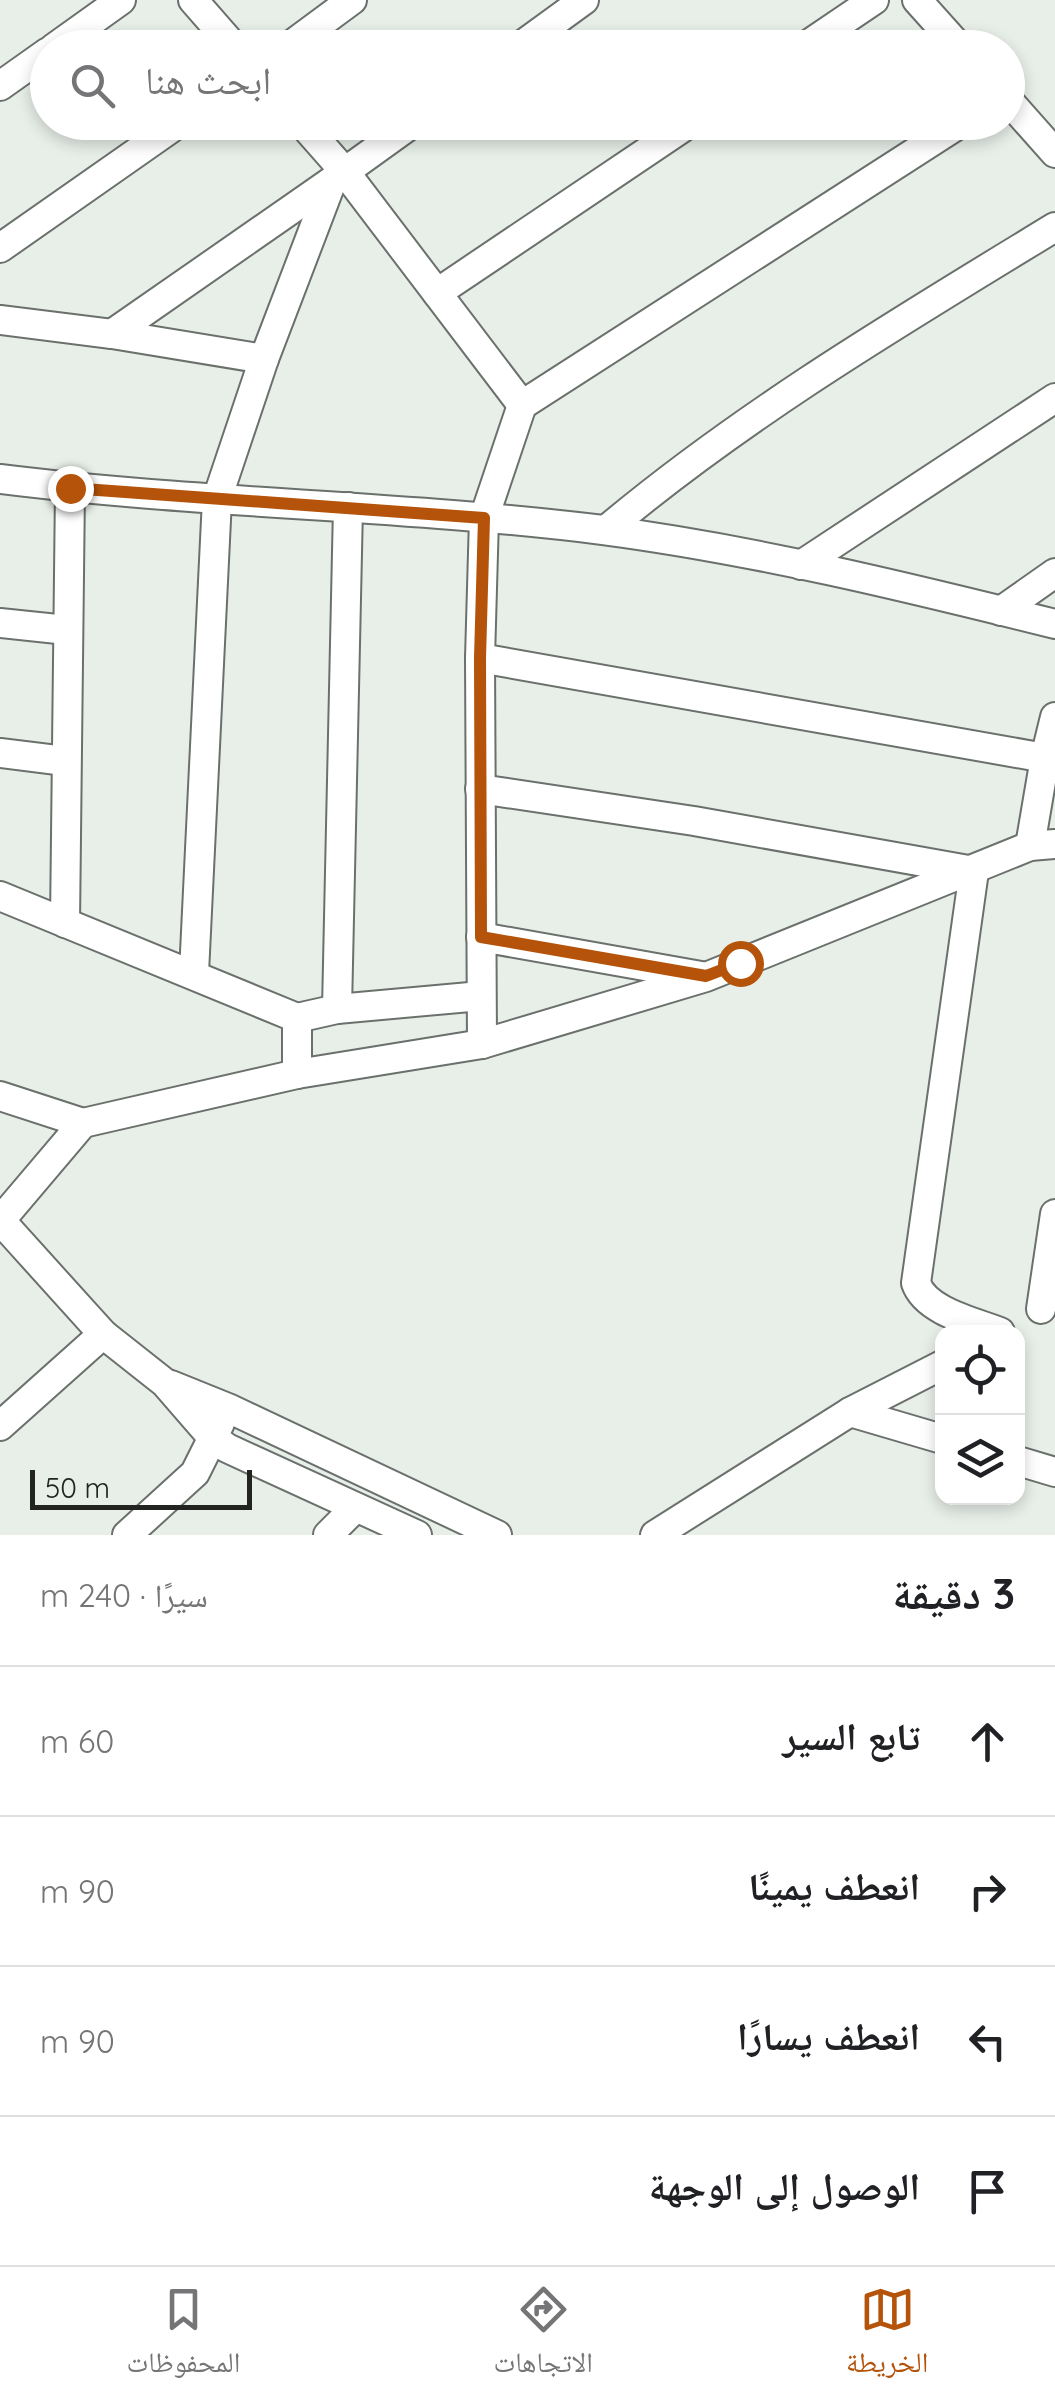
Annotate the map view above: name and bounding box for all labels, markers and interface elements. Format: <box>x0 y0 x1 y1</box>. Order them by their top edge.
search box <box>30 30 1025 140</box>
text: ابحث هنا <box>145 56 271 104</box>
icon: search <box>65 58 120 113</box>
route end <box>48 466 94 512</box>
route start <box>718 941 764 987</box>
map controls <box>935 1325 1025 1505</box>
button: locate <box>935 1325 1025 1415</box>
button: layers <box>935 1415 1025 1505</box>
scale bar <box>30 1465 252 1510</box>
text: 50 m <box>45 1470 110 1505</box>
text: 3 دقيقة <box>892 1567 1015 1620</box>
text: سيرًا · 240 m <box>40 1575 208 1615</box>
text: تابع السير <box>783 1712 920 1760</box>
icon: ahead <box>960 1714 1015 1769</box>
text: 60 m <box>40 1721 114 1761</box>
text: انعطف يمينًا <box>748 1862 920 1910</box>
icon: right <box>960 1864 1015 1919</box>
text: 90 m <box>40 1871 115 1911</box>
text: انعطف يسارًا <box>737 2012 920 2060</box>
icon: left <box>960 2014 1015 2069</box>
text: 90 m <box>40 2021 115 2061</box>
text: الوصول إلى الوجهة <box>649 2162 920 2210</box>
icon: arrive <box>960 2164 1015 2219</box>
tab: المحفوظات <box>127 2282 240 2390</box>
tab: الاتجاهات <box>494 2282 593 2390</box>
tab: الخريطة <box>846 2282 928 2390</box>

